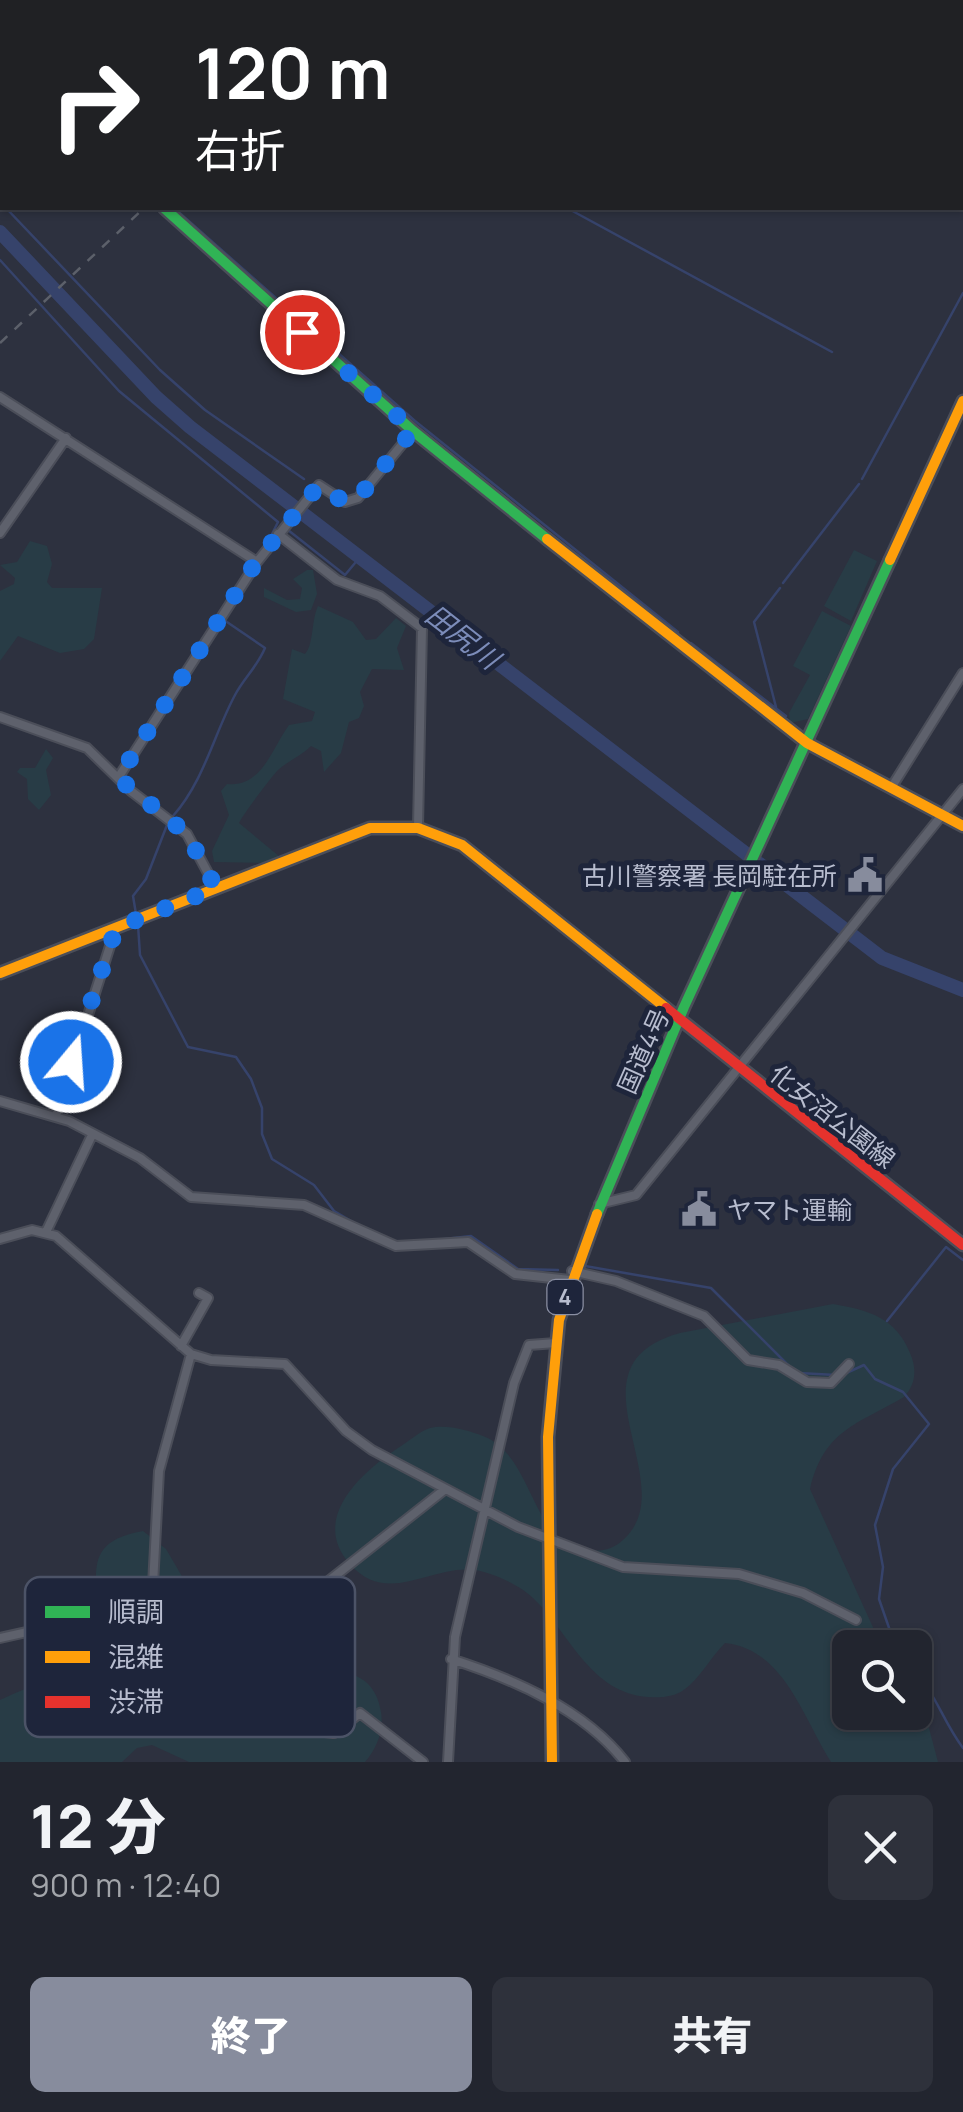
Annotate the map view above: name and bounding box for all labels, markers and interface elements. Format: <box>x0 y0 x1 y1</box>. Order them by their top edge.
text: 120 m <box>195 24 390 120</box>
icon: right <box>30 40 160 170</box>
text: 右折 <box>195 119 285 181</box>
pin <box>260 290 345 375</box>
icon: arrive <box>275 305 330 360</box>
water label: 田尻川 <box>418 595 510 679</box>
public building icon: 古川警察署 長岡駐在所 <box>846 856 884 894</box>
place label: 古川警察署 長岡駐在所 <box>582 858 837 893</box>
street label: 国道4号 <box>609 1003 677 1099</box>
position arrow <box>19 1010 123 1114</box>
street label: 化女沼公園線 <box>763 1056 903 1176</box>
public building icon: ヤマト運輸 <box>680 1190 718 1228</box>
place label: ヤマト運輸 <box>727 1192 852 1227</box>
road number: 4 <box>548 1280 582 1314</box>
legend <box>25 1577 355 1737</box>
text: 順調 <box>108 1592 164 1630</box>
map controls <box>832 1630 932 1730</box>
button: search <box>832 1630 932 1730</box>
text: 混雑 <box>108 1637 164 1675</box>
text: 渋滞 <box>108 1682 164 1720</box>
text: 12 分 <box>30 1784 165 1866</box>
button: close <box>828 1795 933 1900</box>
text: 900 m · 12:40 <box>30 1863 221 1907</box>
button: 終了 <box>30 1977 472 2092</box>
button: 共有 <box>492 1977 933 2092</box>

